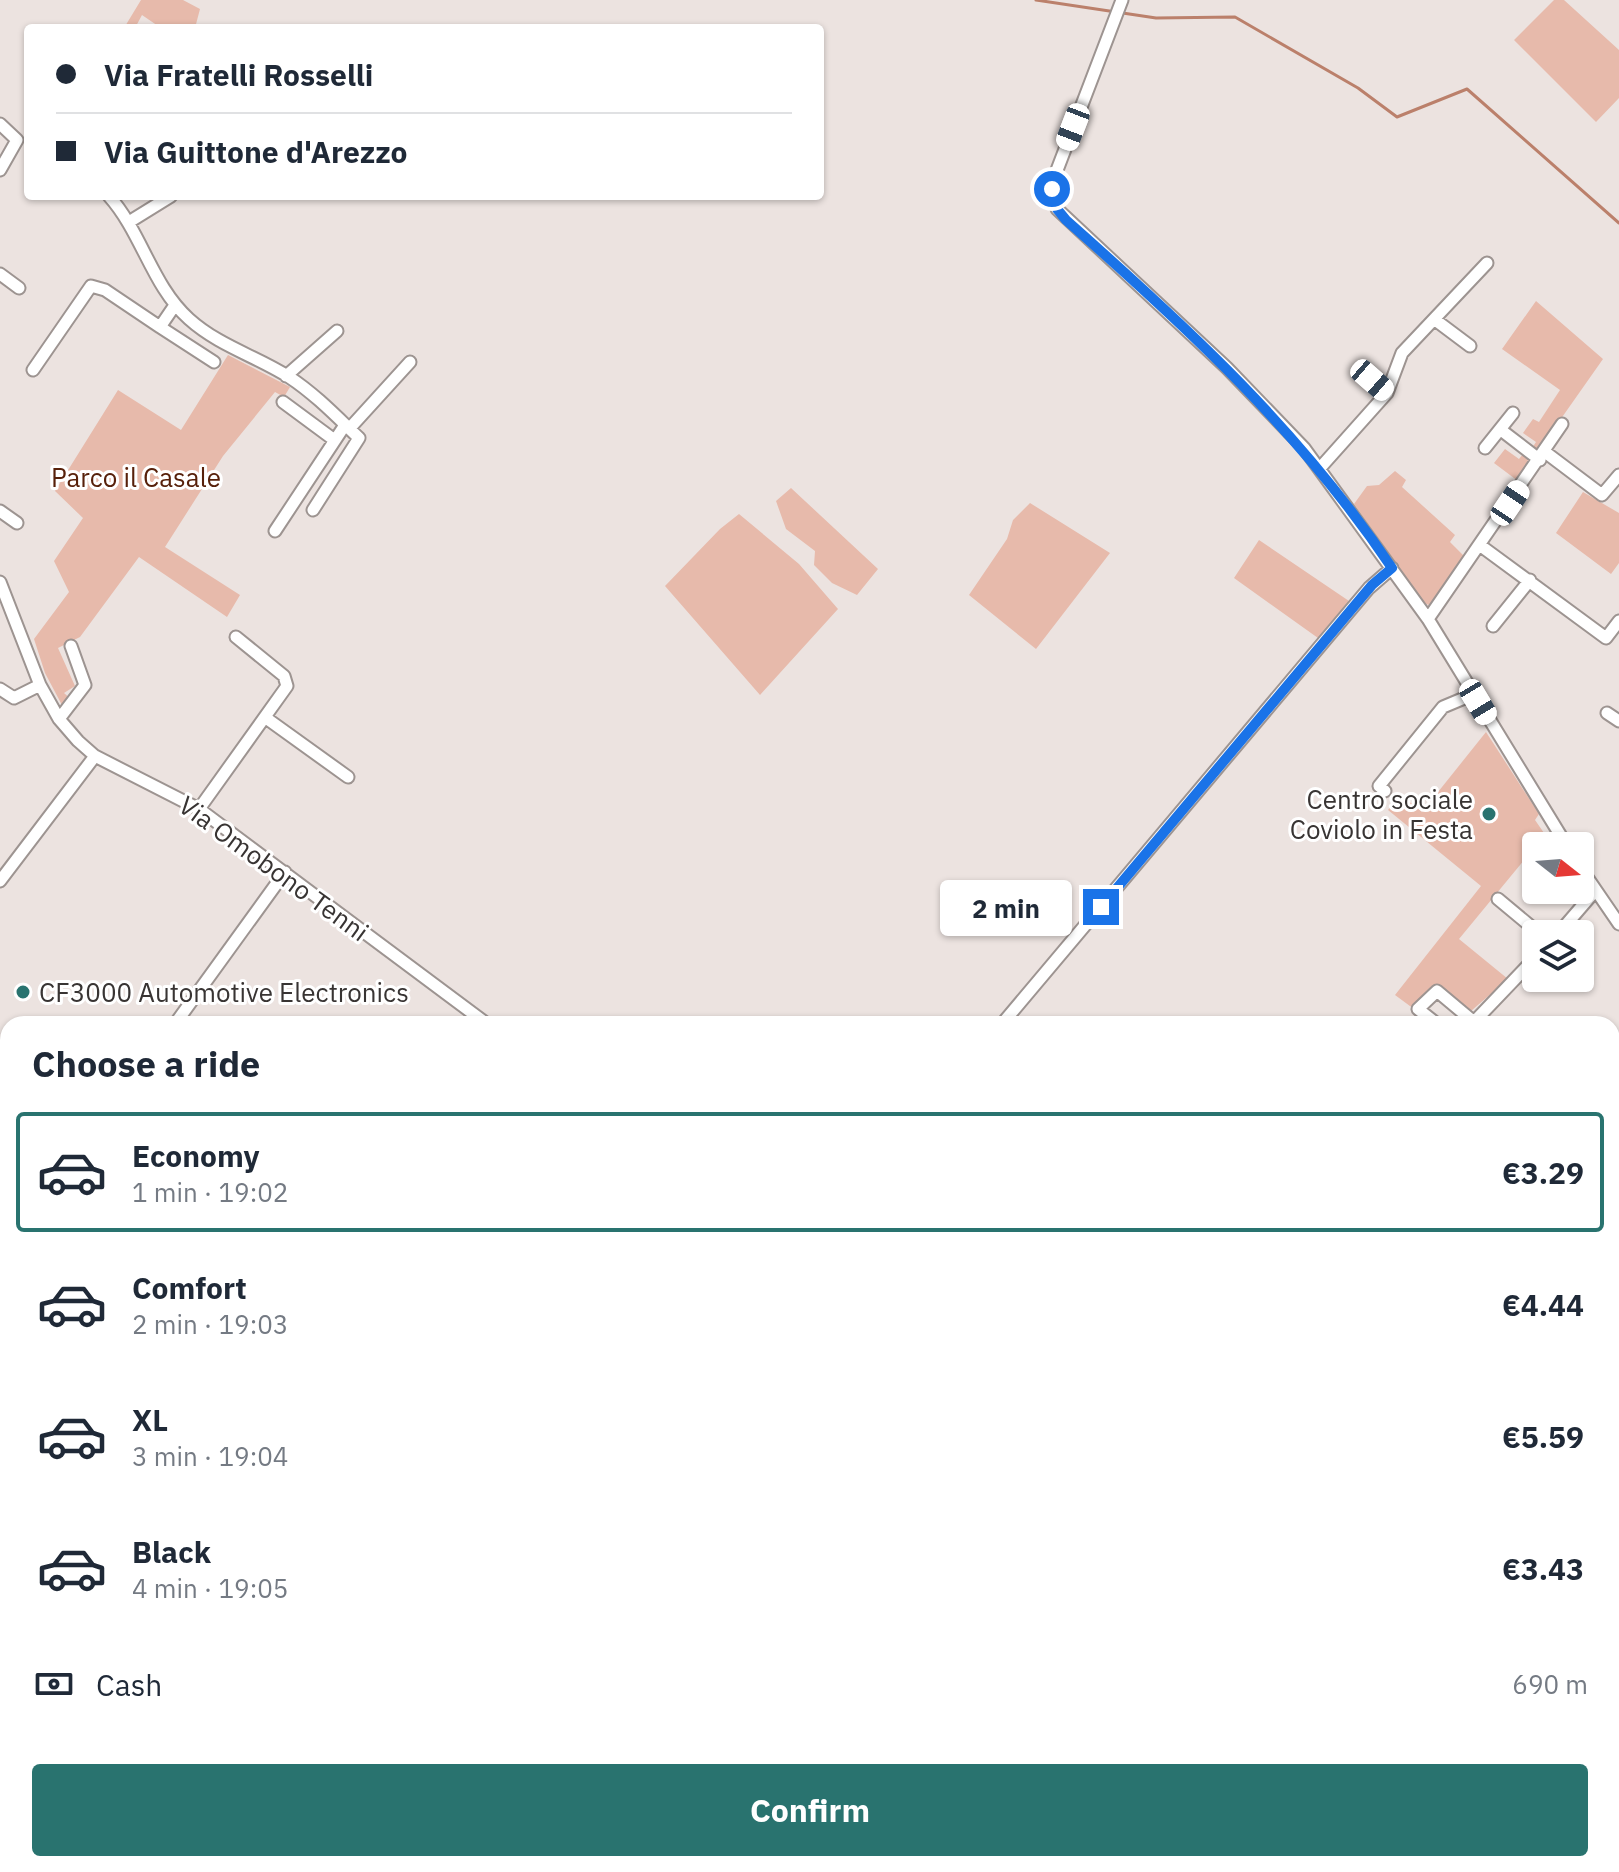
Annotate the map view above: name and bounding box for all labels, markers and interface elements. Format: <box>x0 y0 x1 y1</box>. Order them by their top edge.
text: Via Fratelli Rosselli <box>104 55 373 94</box>
car <box>1053 100 1093 154</box>
text: Via Guittone d'Arezzo <box>104 132 407 171</box>
route start <box>1034 171 1070 207</box>
car <box>1346 355 1398 405</box>
park label: Parco il Casale <box>51 460 221 494</box>
car <box>1487 476 1533 530</box>
car <box>1455 675 1501 729</box>
place label: Centro sociale Coviolo in Festa <box>1290 782 1473 846</box>
street label: Via Omobono Tenni <box>172 788 376 948</box>
marker: Centro sociale Coviolo in Festa <box>1480 805 1498 823</box>
north arrow <box>1522 832 1594 904</box>
map controls <box>1522 832 1594 992</box>
callout: 2 min <box>941 879 1073 935</box>
route end <box>1083 889 1119 925</box>
text: 2 min <box>972 891 1040 925</box>
button: layers <box>1522 920 1594 992</box>
place label: CF3000 Automotive Electronics <box>39 975 409 1009</box>
marker: CF3000 Automotive Electronics <box>14 983 32 1001</box>
text: Choose a ride <box>32 1040 260 1087</box>
icon: car <box>36 1136 108 1208</box>
text: Economy <box>132 1136 260 1175</box>
text: €3.29 <box>1502 1153 1584 1192</box>
text: 1 min · 19:02 <box>132 1175 288 1209</box>
icon: car <box>36 1268 108 1340</box>
text: Comfort <box>132 1268 247 1307</box>
text: €4.44 <box>1502 1285 1584 1324</box>
text: 2 min · 19:03 <box>132 1307 288 1341</box>
icon: car <box>36 1400 108 1472</box>
text: XL <box>132 1400 168 1439</box>
text: €5.59 <box>1502 1417 1584 1456</box>
text: 3 min · 19:04 <box>132 1439 288 1473</box>
icon: car <box>36 1532 108 1604</box>
text: Black <box>132 1532 211 1571</box>
text: €3.43 <box>1502 1549 1584 1588</box>
text: 4 min · 19:05 <box>132 1571 288 1605</box>
icon: cash <box>32 1662 76 1706</box>
text: Cash <box>96 1665 162 1704</box>
text: 690 m <box>1512 1667 1588 1701</box>
button: Confirm <box>32 1764 1588 1856</box>

